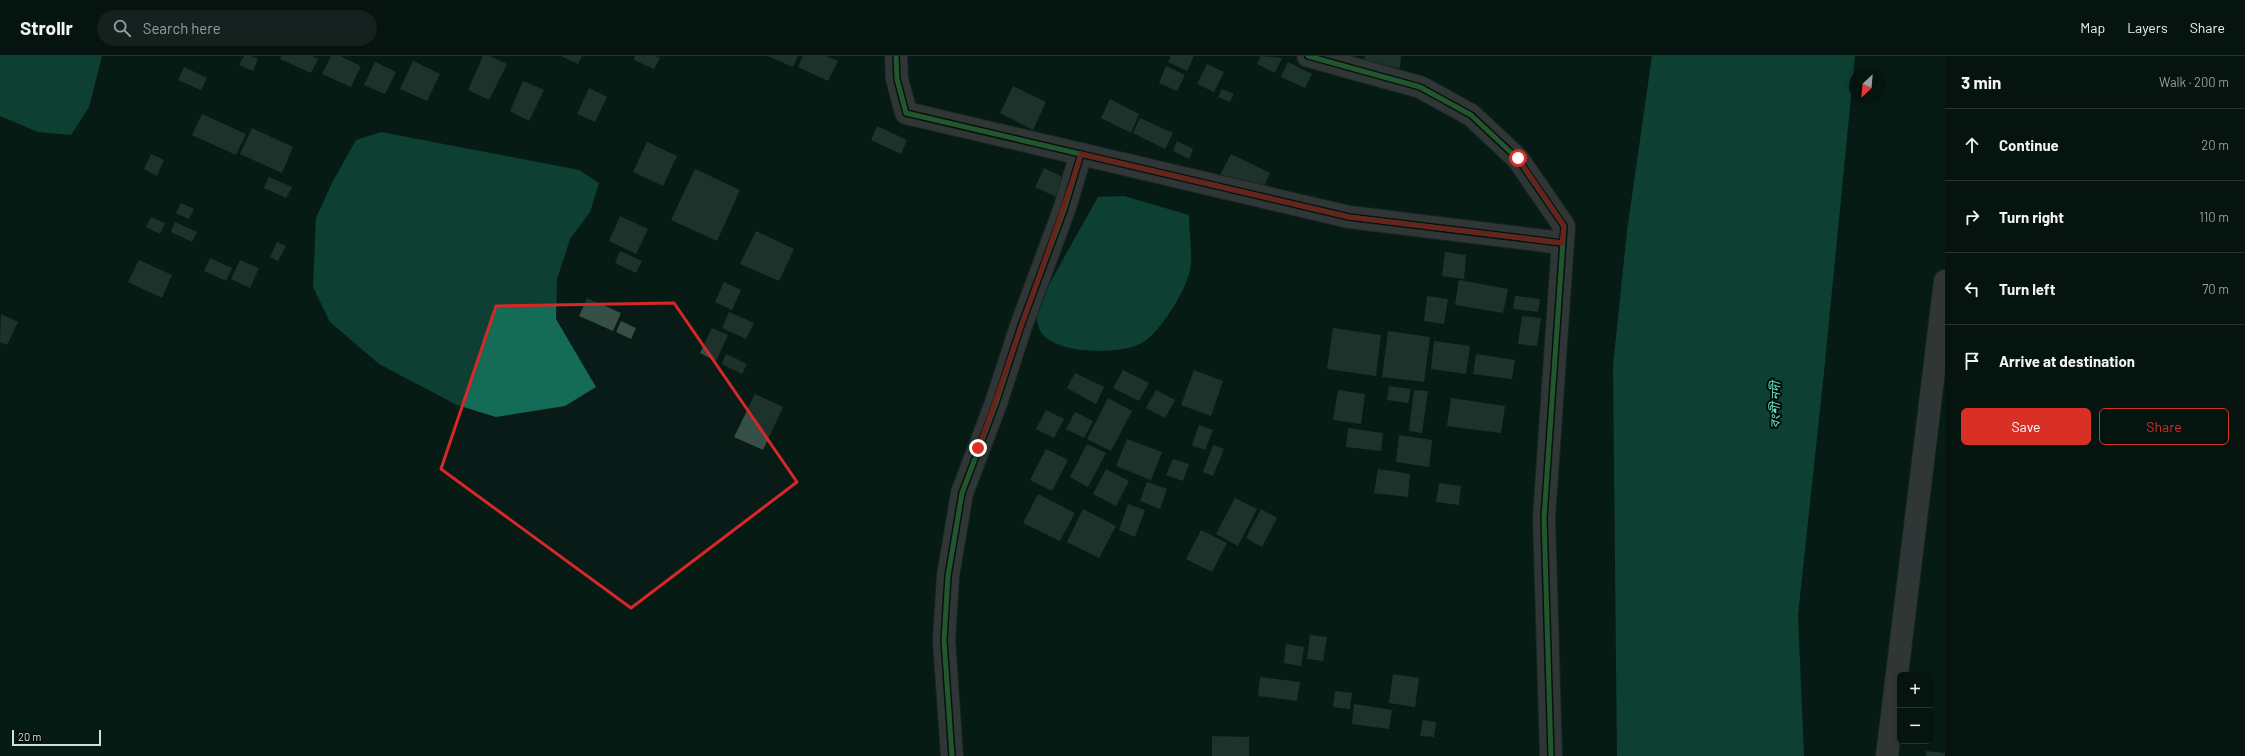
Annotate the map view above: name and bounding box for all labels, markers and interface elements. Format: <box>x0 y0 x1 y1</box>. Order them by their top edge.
search box <box>97 10 377 46</box>
text: Strollr <box>20 16 73 39</box>
icon: search <box>111 17 133 39</box>
text: Search here <box>143 19 221 37</box>
text: Map <box>2080 19 2105 36</box>
text: Layers <box>2127 19 2168 36</box>
text: Share <box>2190 19 2225 36</box>
north arrow <box>1849 68 1885 104</box>
text: 3 min <box>1961 72 2001 92</box>
text: Walk · 200 m <box>2159 74 2229 90</box>
icon: ahead <box>1961 134 1983 156</box>
text: Continue <box>1999 136 2059 154</box>
text: 20 m <box>2201 137 2229 153</box>
route start <box>1509 149 1527 167</box>
icon: right <box>1961 206 1983 228</box>
text: Turn right <box>1999 208 2064 226</box>
text: 110 m <box>2199 209 2229 225</box>
icon: left <box>1961 278 1983 300</box>
text: Turn left <box>1999 280 2055 298</box>
text: 70 m <box>2202 281 2229 297</box>
icon: arrive <box>1961 350 1983 372</box>
text: Arrive at destination <box>1999 352 2135 370</box>
water label: বংশী নদী <box>1767 379 1783 429</box>
button: Save <box>1961 408 2091 445</box>
button: Share <box>2099 408 2229 445</box>
route end <box>969 439 987 457</box>
map controls <box>1897 672 1933 744</box>
button: + <box>1897 672 1933 708</box>
button: − <box>1897 708 1933 744</box>
scale bar <box>12 728 101 747</box>
text: 20 m <box>18 730 41 743</box>

